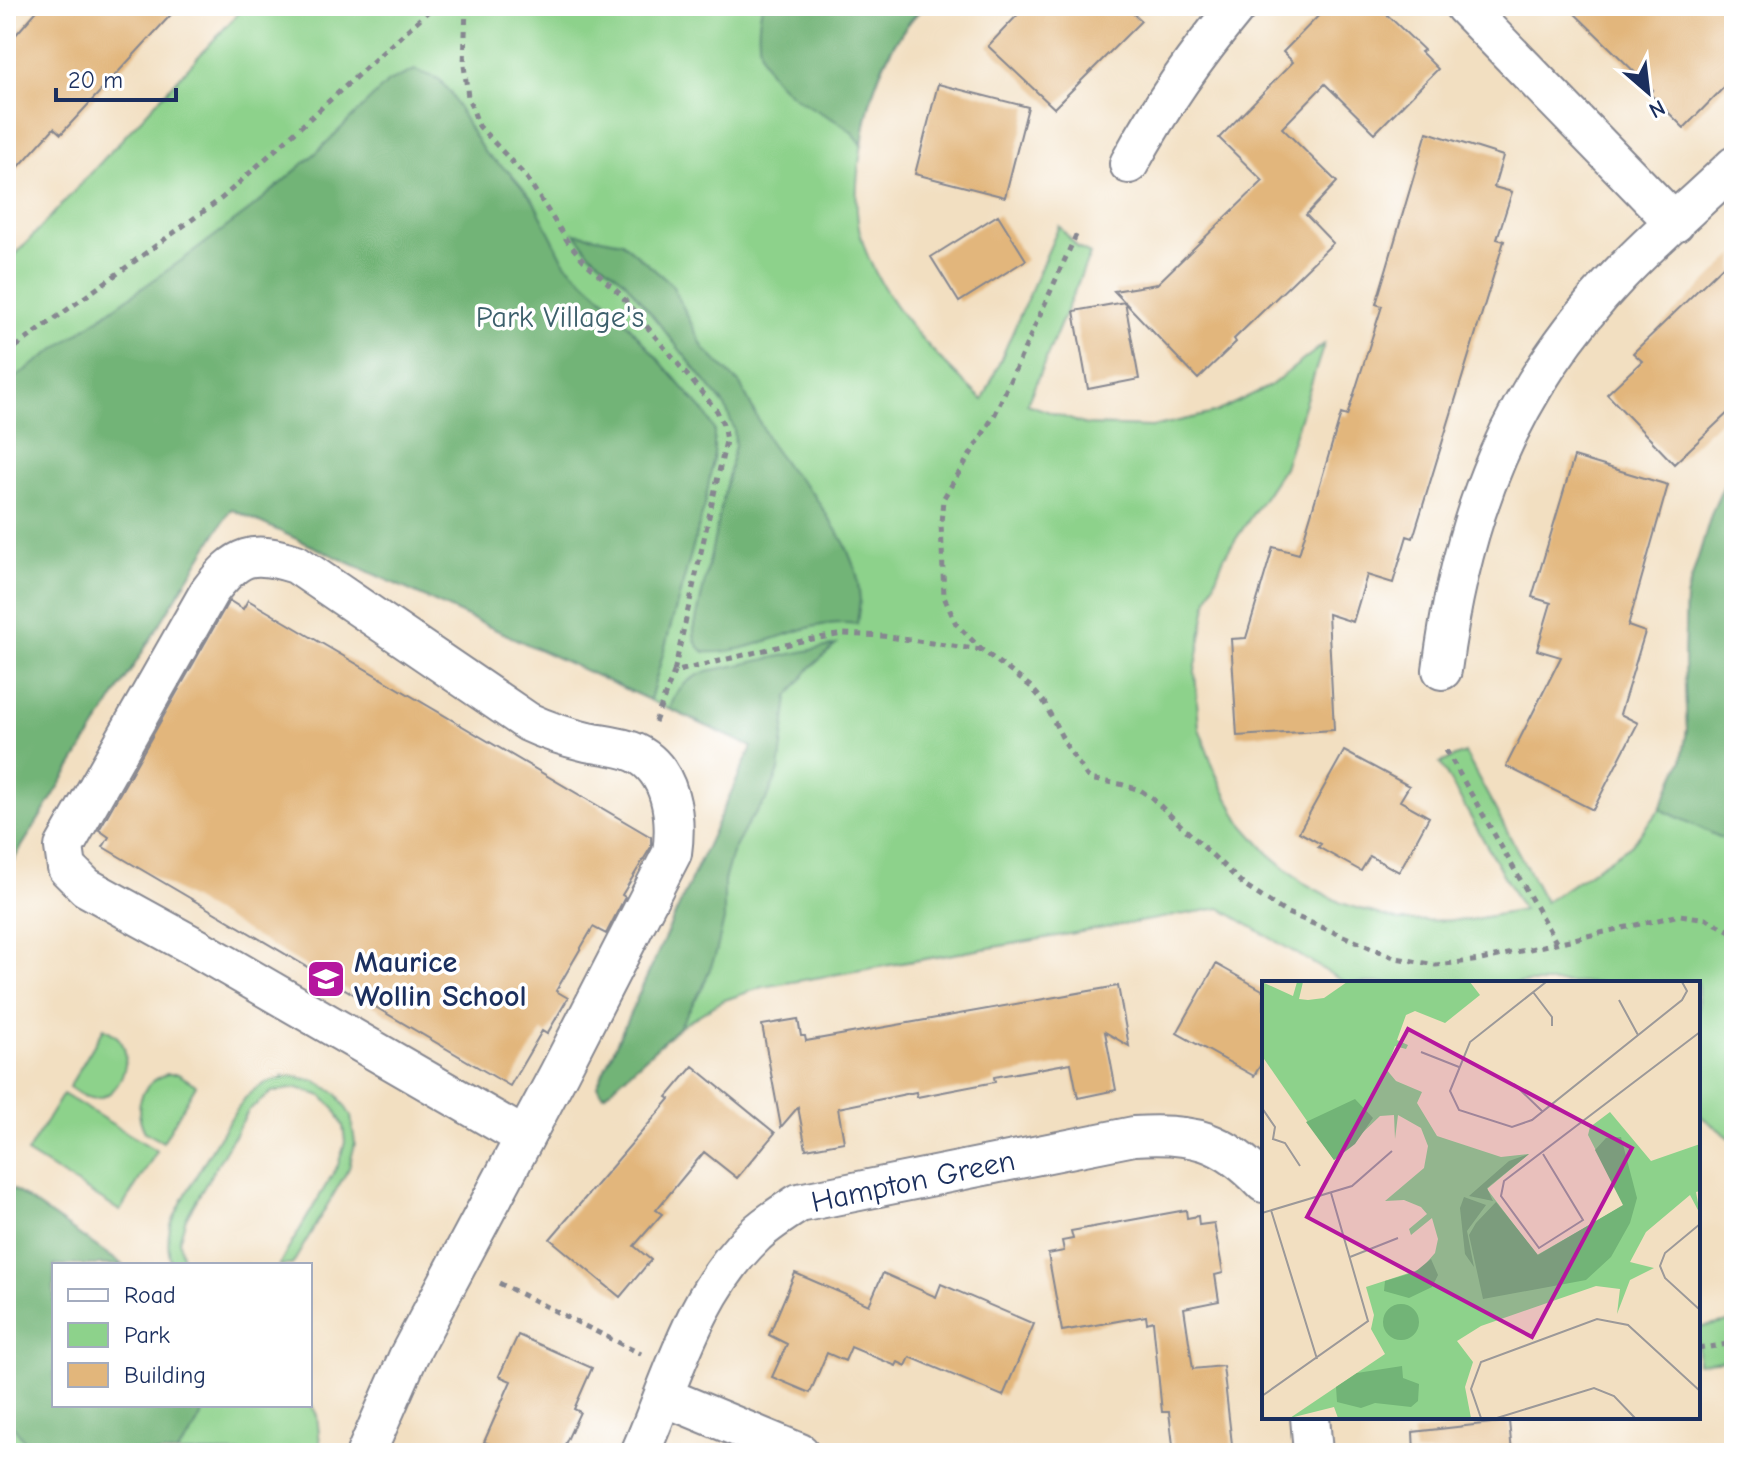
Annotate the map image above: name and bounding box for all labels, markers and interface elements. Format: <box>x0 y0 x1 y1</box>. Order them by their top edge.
scale bar <box>56 52 176 102</box>
north arrow <box>1608 52 1688 132</box>
text: 20 m <box>68 66 123 94</box>
text: N <box>1644 94 1669 124</box>
park label: Park Village's <box>476 300 644 335</box>
place label: Maurice Wollin School <box>354 945 527 1014</box>
school or university icon: Maurice Wollin School <box>305 958 347 1000</box>
inset map <box>1262 981 1700 1419</box>
street label: Hampton Green <box>808 1143 1018 1220</box>
legend <box>52 1263 312 1407</box>
text: Road <box>124 1281 176 1309</box>
text: Park <box>124 1321 170 1349</box>
text: Building <box>124 1361 206 1389</box>

